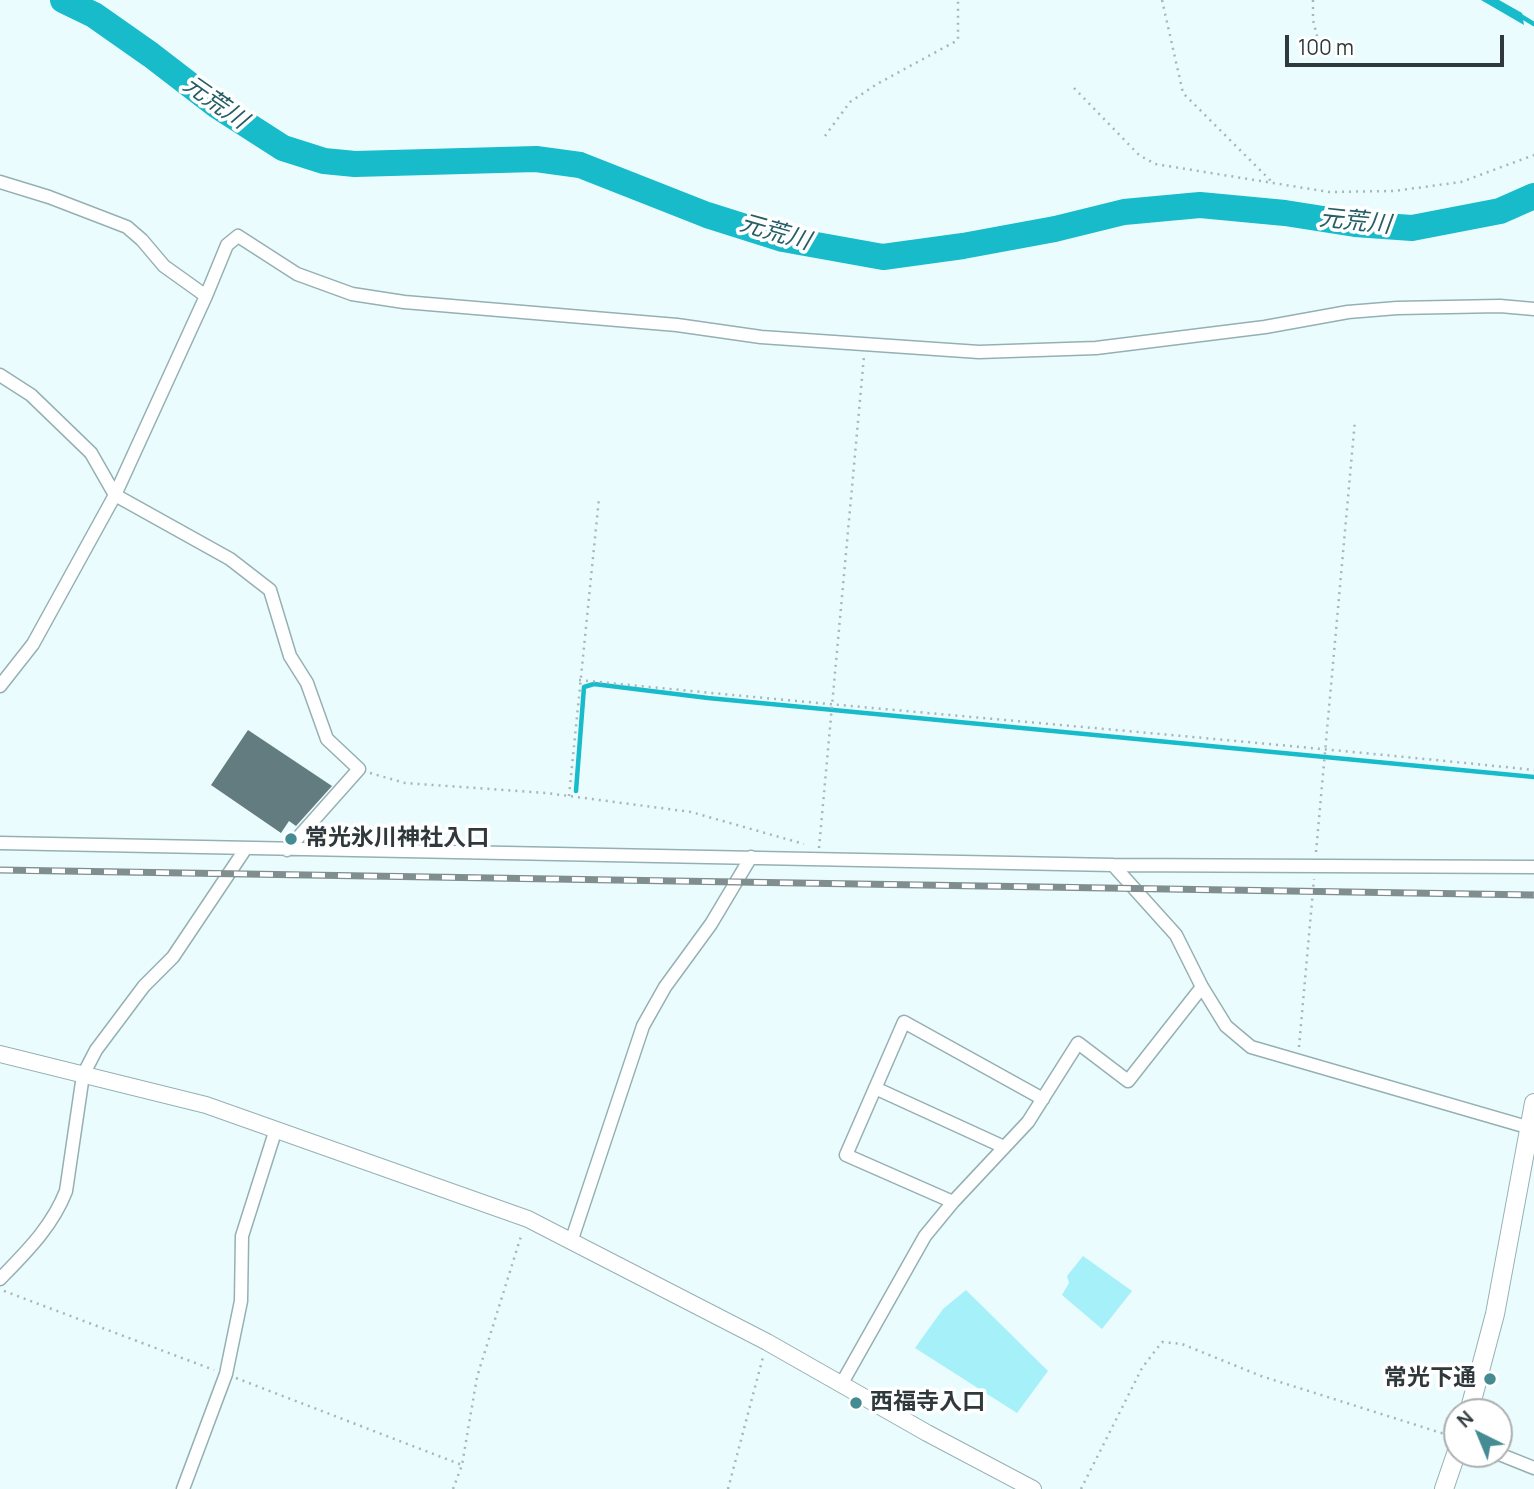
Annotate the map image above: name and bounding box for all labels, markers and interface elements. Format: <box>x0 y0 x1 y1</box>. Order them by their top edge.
scale bar <box>1289 21 1508 65</box>
text: 100 m <box>1298 33 1354 61</box>
water label: 元荒川 <box>177 71 253 135</box>
water label: 元荒川 <box>1318 204 1392 240</box>
water label: 元荒川 <box>736 209 814 257</box>
place label: 常光氷川神社入口 <box>305 825 489 853</box>
marker: 常光氷川神社入口 <box>283 831 299 847</box>
place label: 常光下通 <box>1384 1365 1476 1393</box>
marker: 常光下通 <box>1482 1371 1498 1387</box>
place label: 西福寺入口 <box>870 1389 985 1417</box>
marker: 西福寺入口 <box>848 1395 864 1411</box>
north arrow <box>1443 1398 1513 1468</box>
text: N <box>1451 1405 1479 1433</box>

